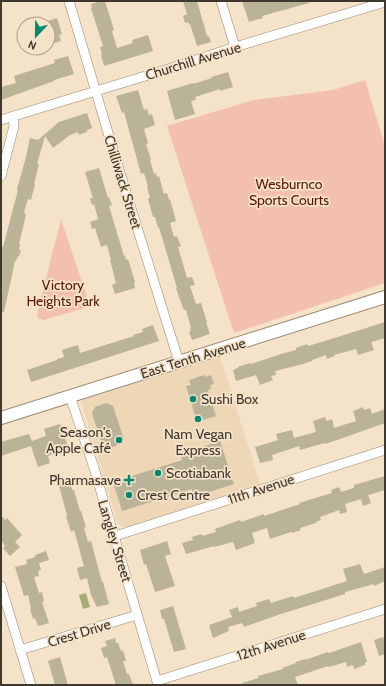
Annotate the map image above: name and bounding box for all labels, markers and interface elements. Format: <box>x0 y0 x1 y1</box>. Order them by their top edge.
north arrow <box>16 16 56 56</box>
text: N <box>26 37 38 53</box>
street label: Churchill Avenue <box>143 38 243 84</box>
street label: Chilliwack Street <box>100 133 146 231</box>
park label: Wesburnco Sports Courts <box>249 175 329 209</box>
park label: Victory Heights Park <box>26 276 100 310</box>
street label: East Tenth Avenue <box>138 333 248 383</box>
place label: Sushi Box <box>201 390 259 408</box>
marker: Sushi Box <box>188 394 198 404</box>
marker: Nam Vegan Express <box>193 414 203 424</box>
place label: Season's Apple Café <box>46 423 111 457</box>
place label: Nam Vegan Express <box>164 425 232 459</box>
marker: Season's Apple Café <box>114 435 124 445</box>
place label: Scotiabank <box>166 464 232 482</box>
marker: Scotiabank <box>153 468 163 478</box>
street label: 11th Avenue <box>225 470 297 508</box>
place label: Pharmasave <box>49 471 121 489</box>
marker: Pharmasave <box>124 475 134 485</box>
place label: Crest Centre <box>137 486 210 504</box>
marker: Crest Centre <box>124 490 134 500</box>
street label: Langley Street <box>94 498 136 585</box>
street label: Crest Drive <box>45 615 113 651</box>
street label: 12th Avenue <box>234 625 308 665</box>

